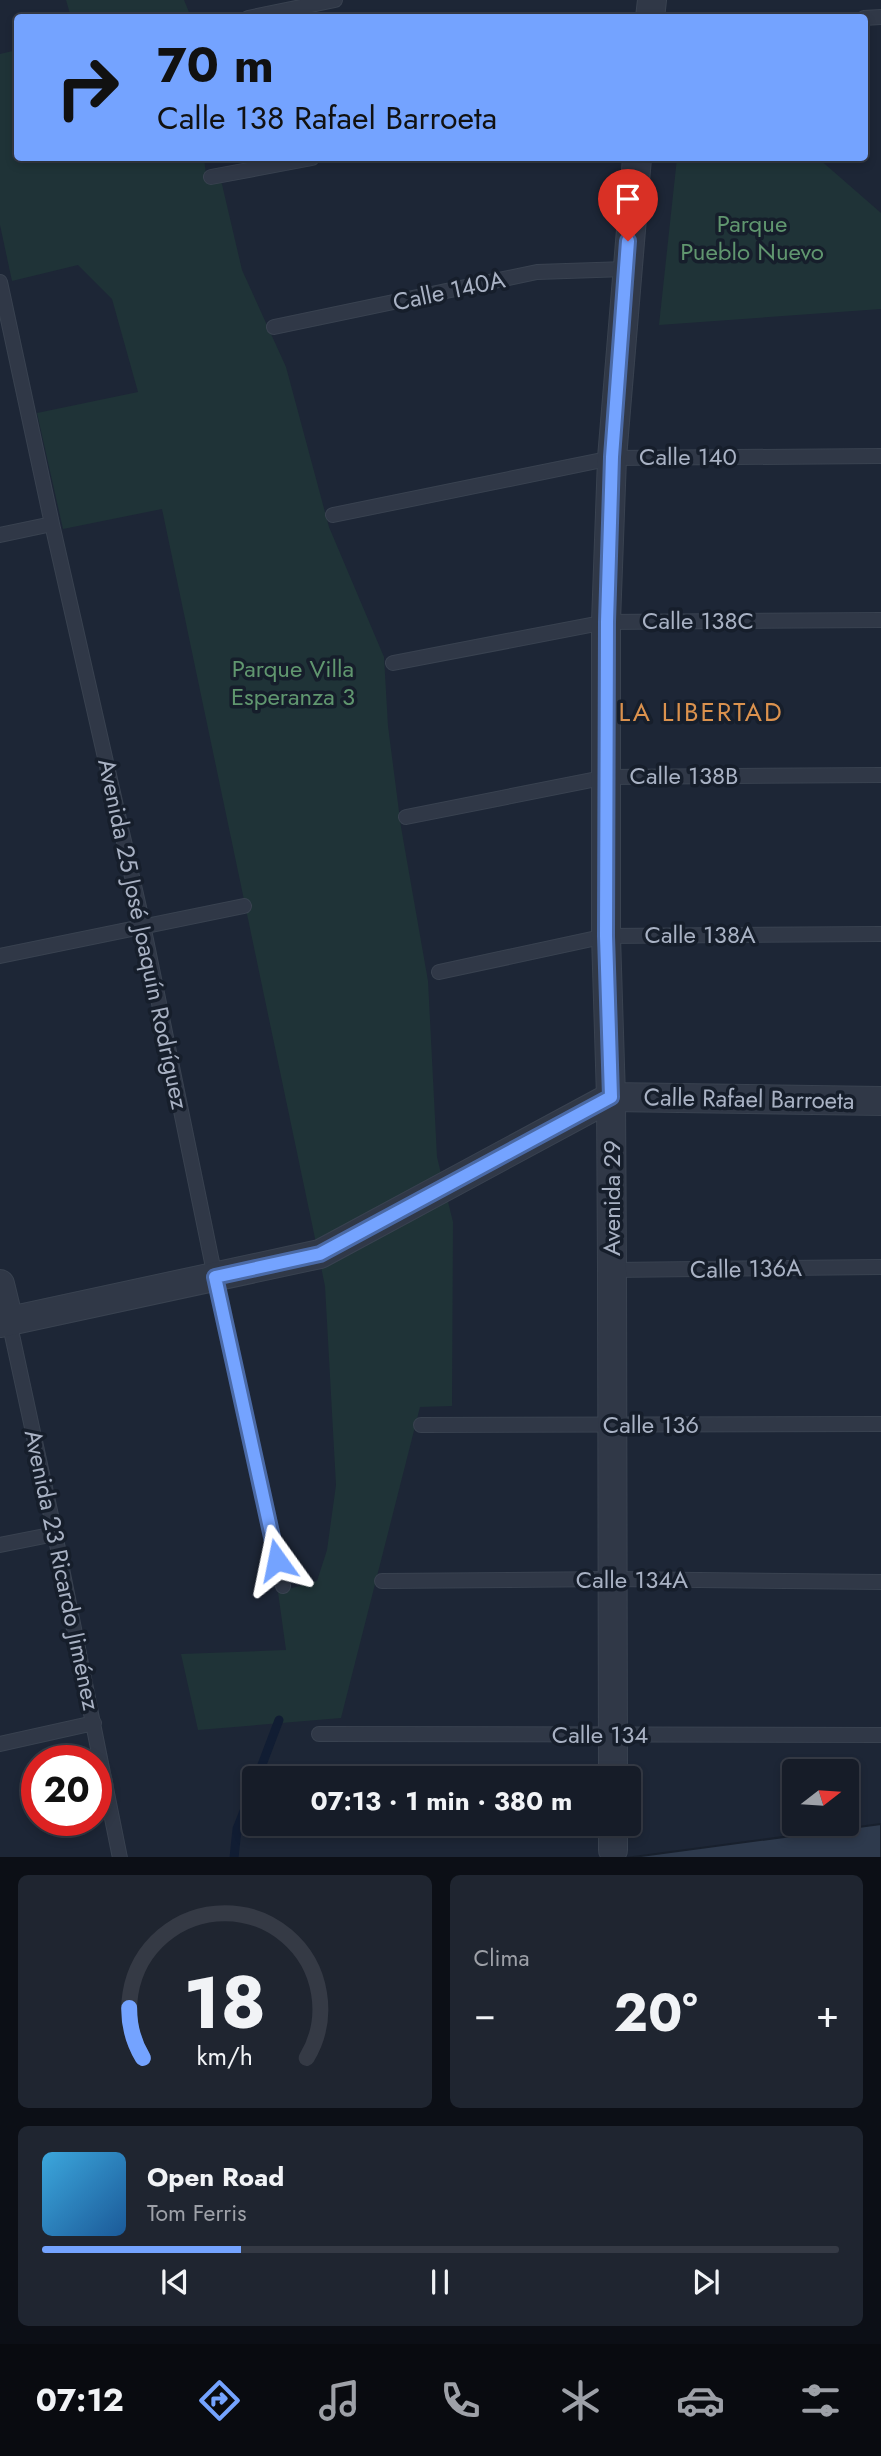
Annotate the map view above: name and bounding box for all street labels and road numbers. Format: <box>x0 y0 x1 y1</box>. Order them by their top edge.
street label: Calle 140A <box>390 262 508 319</box>
street label: Calle 140 <box>639 439 737 474</box>
street label: Calle 138C <box>642 603 754 638</box>
street label: Avenida 25 José Joaquín Rodríguez <box>89 755 198 1112</box>
street label: Calle 138B <box>630 758 738 793</box>
street label: Calle 138A <box>644 917 756 952</box>
street label: Calle Rafael Barroeta <box>643 1079 855 1118</box>
street label: Avenida 29 <box>594 1140 629 1256</box>
street label: Calle 136A <box>690 1250 803 1287</box>
street label: Calle 136 <box>603 1407 699 1442</box>
street label: Avenida 23 Ricardo Jiménez <box>16 1426 109 1713</box>
street label: Calle 134A <box>576 1562 688 1597</box>
street label: Calle 134 <box>552 1717 648 1752</box>

